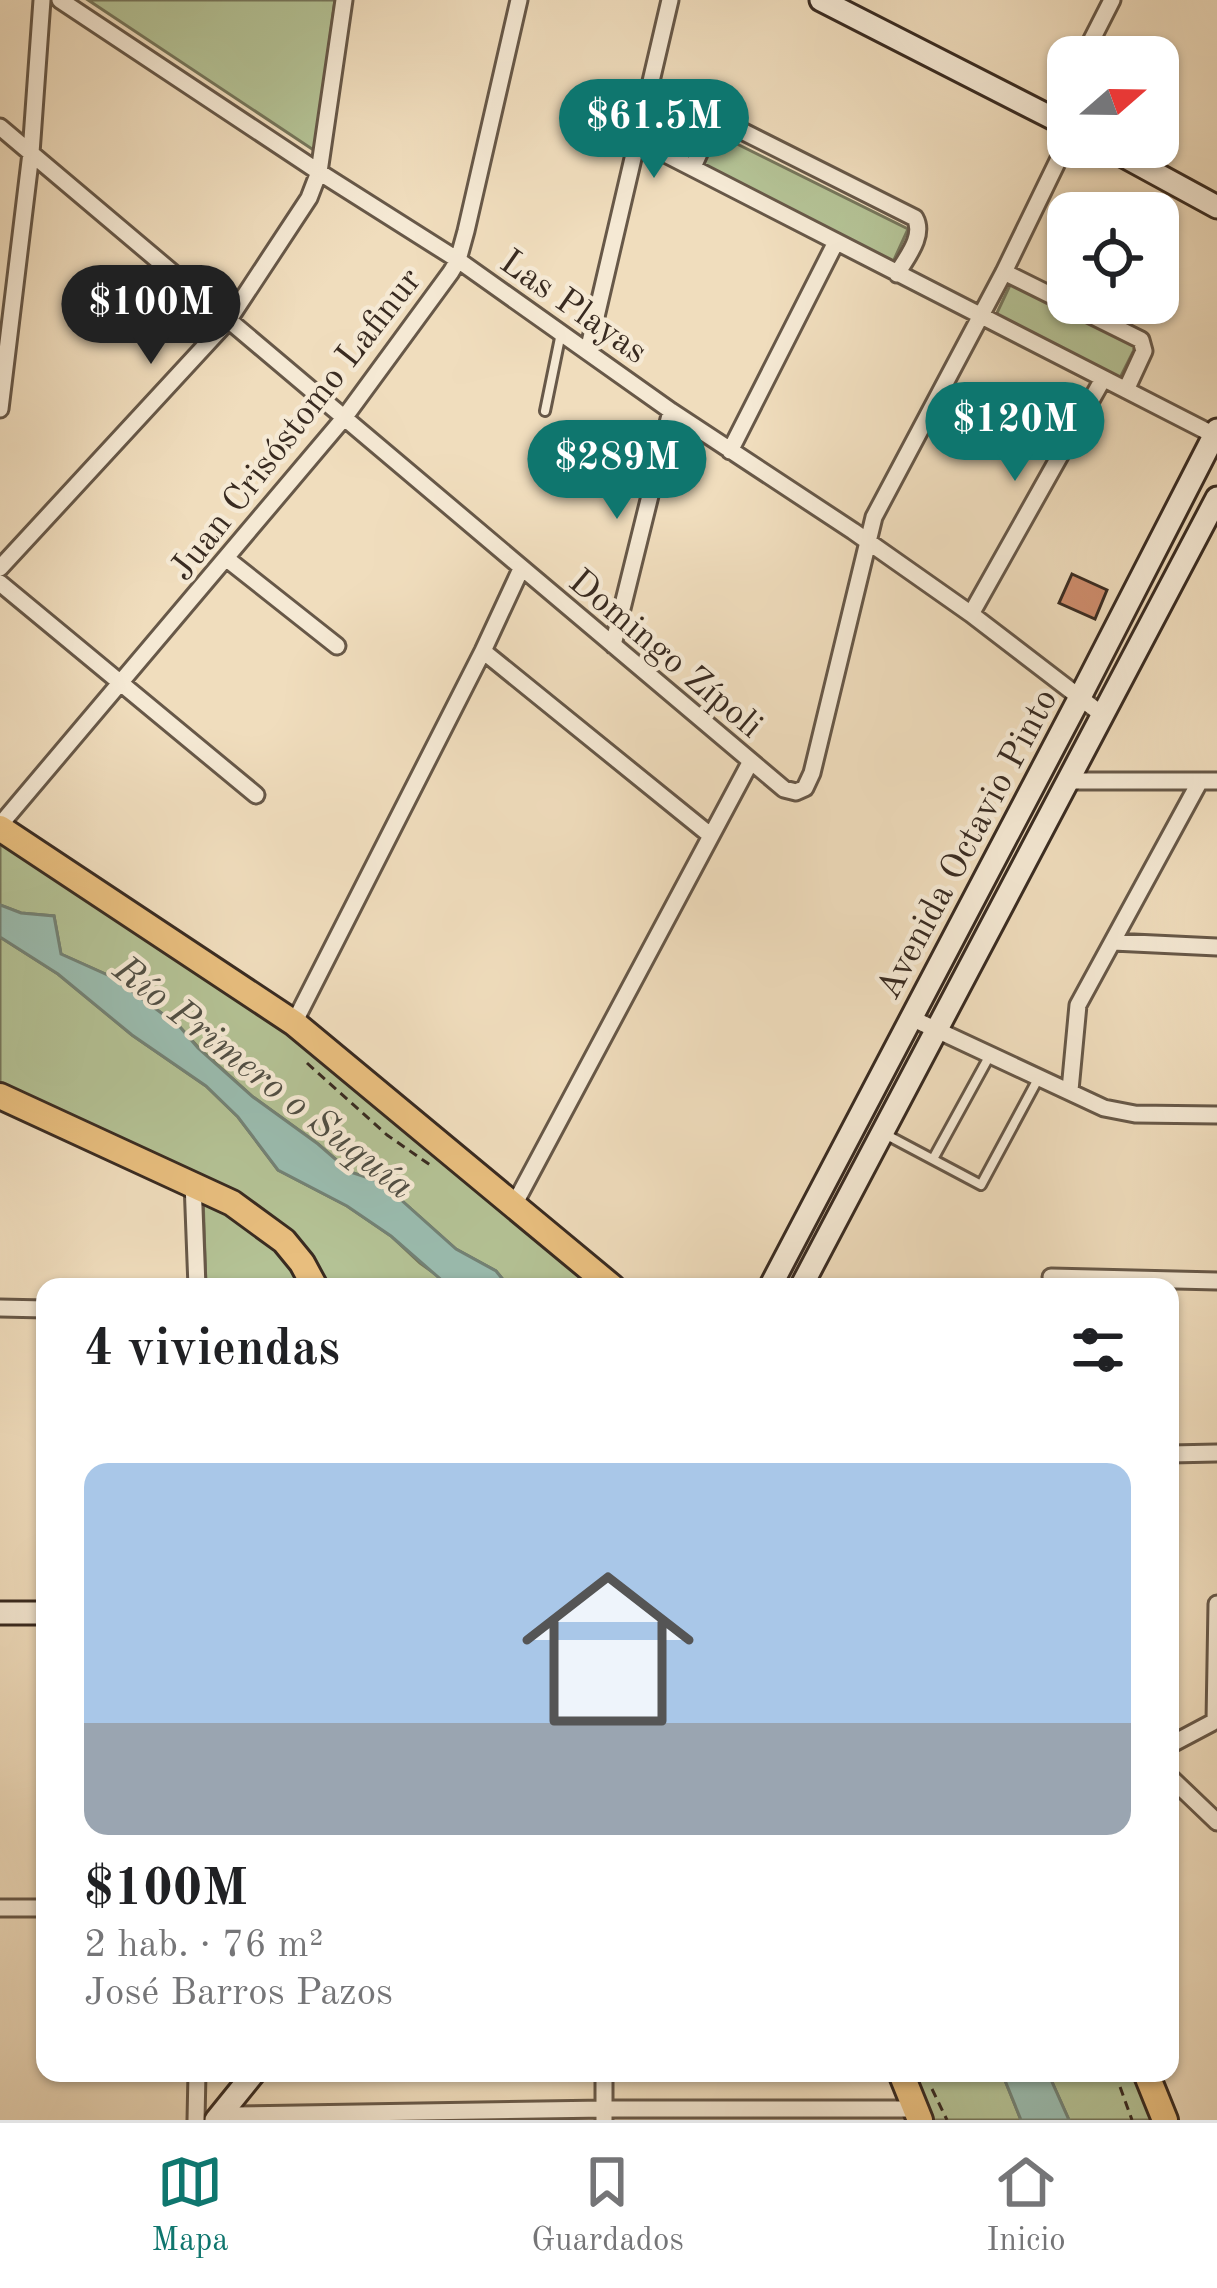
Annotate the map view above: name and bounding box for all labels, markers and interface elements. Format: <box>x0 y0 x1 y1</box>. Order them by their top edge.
north arrow <box>1047 36 1179 168</box>
map controls <box>1047 36 1179 324</box>
pin: $61.5M <box>556 79 752 181</box>
text: $61.5M <box>586 98 722 137</box>
button: locate <box>1047 192 1179 324</box>
street label: Las Playas <box>493 245 653 372</box>
street label: Juan Crisóstomo Lafinur <box>164 262 430 588</box>
pin: $100M <box>67 265 235 367</box>
text: $100M <box>88 284 214 323</box>
pin: $120M <box>931 382 1099 484</box>
text: $120M <box>952 401 1078 440</box>
pin: $289M <box>533 420 701 522</box>
text: $289M <box>554 439 680 478</box>
street label: Domingo Zípoli <box>561 564 768 746</box>
street label: Avenida Octavio Pinto <box>871 684 1066 1006</box>
water label: Río Primero o Suquía <box>105 949 420 1208</box>
icon: filters <box>1065 1317 1131 1383</box>
text: 4 viviendas <box>84 1325 340 1376</box>
icon: home <box>500 1541 716 1757</box>
text: $100M <box>84 1865 248 1916</box>
text: 2 hab. · 76 m² <box>84 1926 324 1965</box>
text: José Barros Pazos <box>84 1974 393 2013</box>
tab: Mapa <box>151 2149 229 2262</box>
tab: Guardados <box>531 2149 684 2262</box>
tab: Inicio <box>986 2149 1066 2262</box>

